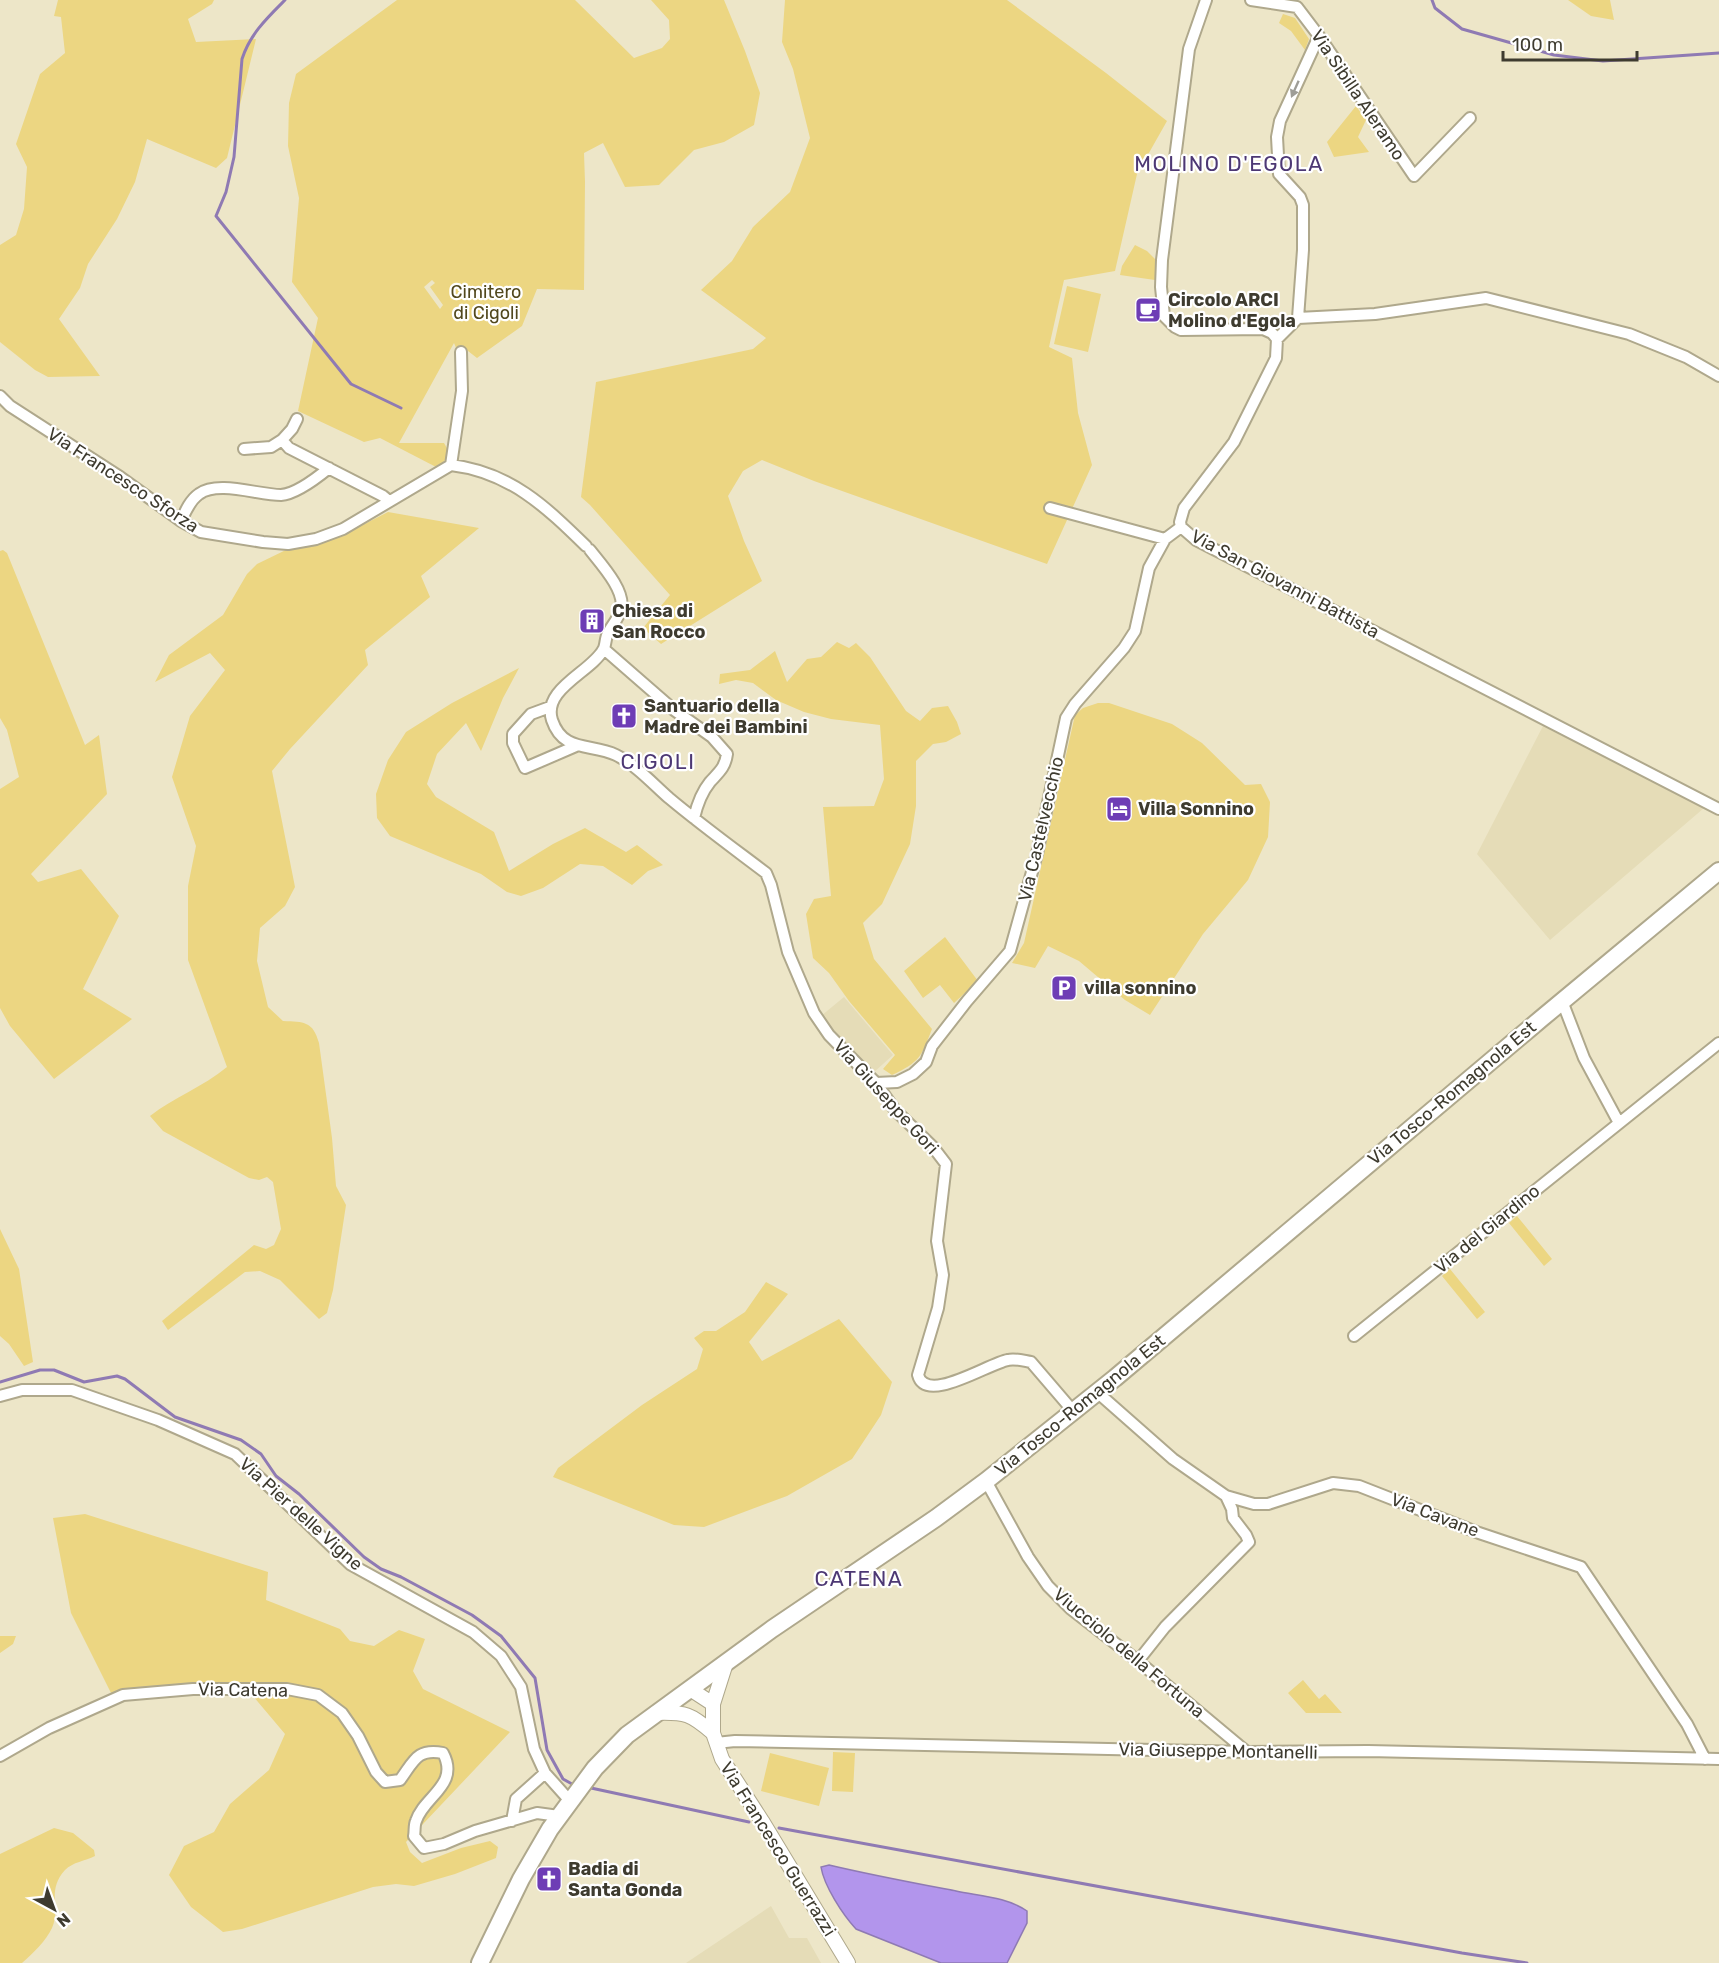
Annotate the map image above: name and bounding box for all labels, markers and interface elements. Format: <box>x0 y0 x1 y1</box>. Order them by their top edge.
scale bar <box>1503 24 1636 62</box>
street label: Via Sibilla Aleramo <box>1306 25 1410 165</box>
text: 100 m <box>1512 34 1563 56</box>
one-way arrow <box>1290 80 1300 98</box>
district label: MOLINO D'EGOLA <box>1134 151 1324 176</box>
park label: Cimitero di Cigoli <box>451 281 521 324</box>
place label: Circolo ARCI Molino d'Egola <box>1168 289 1296 332</box>
cafe icon: Circolo ARCI Molino d'Egola <box>1133 295 1163 325</box>
street label: Via Francesco Sforza <box>43 423 203 537</box>
street label: Via San Giovanni Battista <box>1187 525 1383 643</box>
place label: Chiesa di San Rocco <box>612 600 706 643</box>
building icon: Chiesa di San Rocco <box>577 606 607 636</box>
place label: Santuario della Madre dei Bambini <box>644 695 808 738</box>
church icon: Santuario della Madre dei Bambini <box>609 701 639 731</box>
district label: CIGOLI <box>621 749 695 774</box>
street label: Via Castelvecchio <box>1014 754 1068 904</box>
hotel icon: Villa Sonnino <box>1104 794 1134 824</box>
place label: Villa Sonnino <box>1138 798 1254 820</box>
parking icon: villa sonnino <box>1049 973 1079 1003</box>
place label: villa sonnino <box>1084 977 1196 999</box>
street label: Via Tosco-Romagnola Est <box>1363 1016 1541 1170</box>
street label: Via Giuseppe Gori <box>829 1035 943 1159</box>
street label: Via del Giardino <box>1430 1180 1544 1278</box>
street label: Via Tosco-Romagnola Est <box>990 1329 1170 1481</box>
street label: Via Pier delle Vigne <box>235 1453 367 1575</box>
street label: Via Cavane <box>1388 1488 1482 1542</box>
district label: CATENA <box>815 1566 903 1591</box>
street label: Viucciolo della Fortuna <box>1049 1583 1209 1723</box>
street label: Via Catena <box>198 1678 288 1702</box>
street label: Via Giuseppe Montanelli <box>1118 1738 1318 1764</box>
street label: Via Francesco Guerrazzi <box>715 1758 841 1940</box>
place label: Badia di Santa Gonda <box>568 1858 682 1901</box>
church icon: Badia di Santa Gonda <box>534 1864 564 1894</box>
north arrow <box>24 1879 84 1939</box>
text: N <box>53 1909 74 1931</box>

